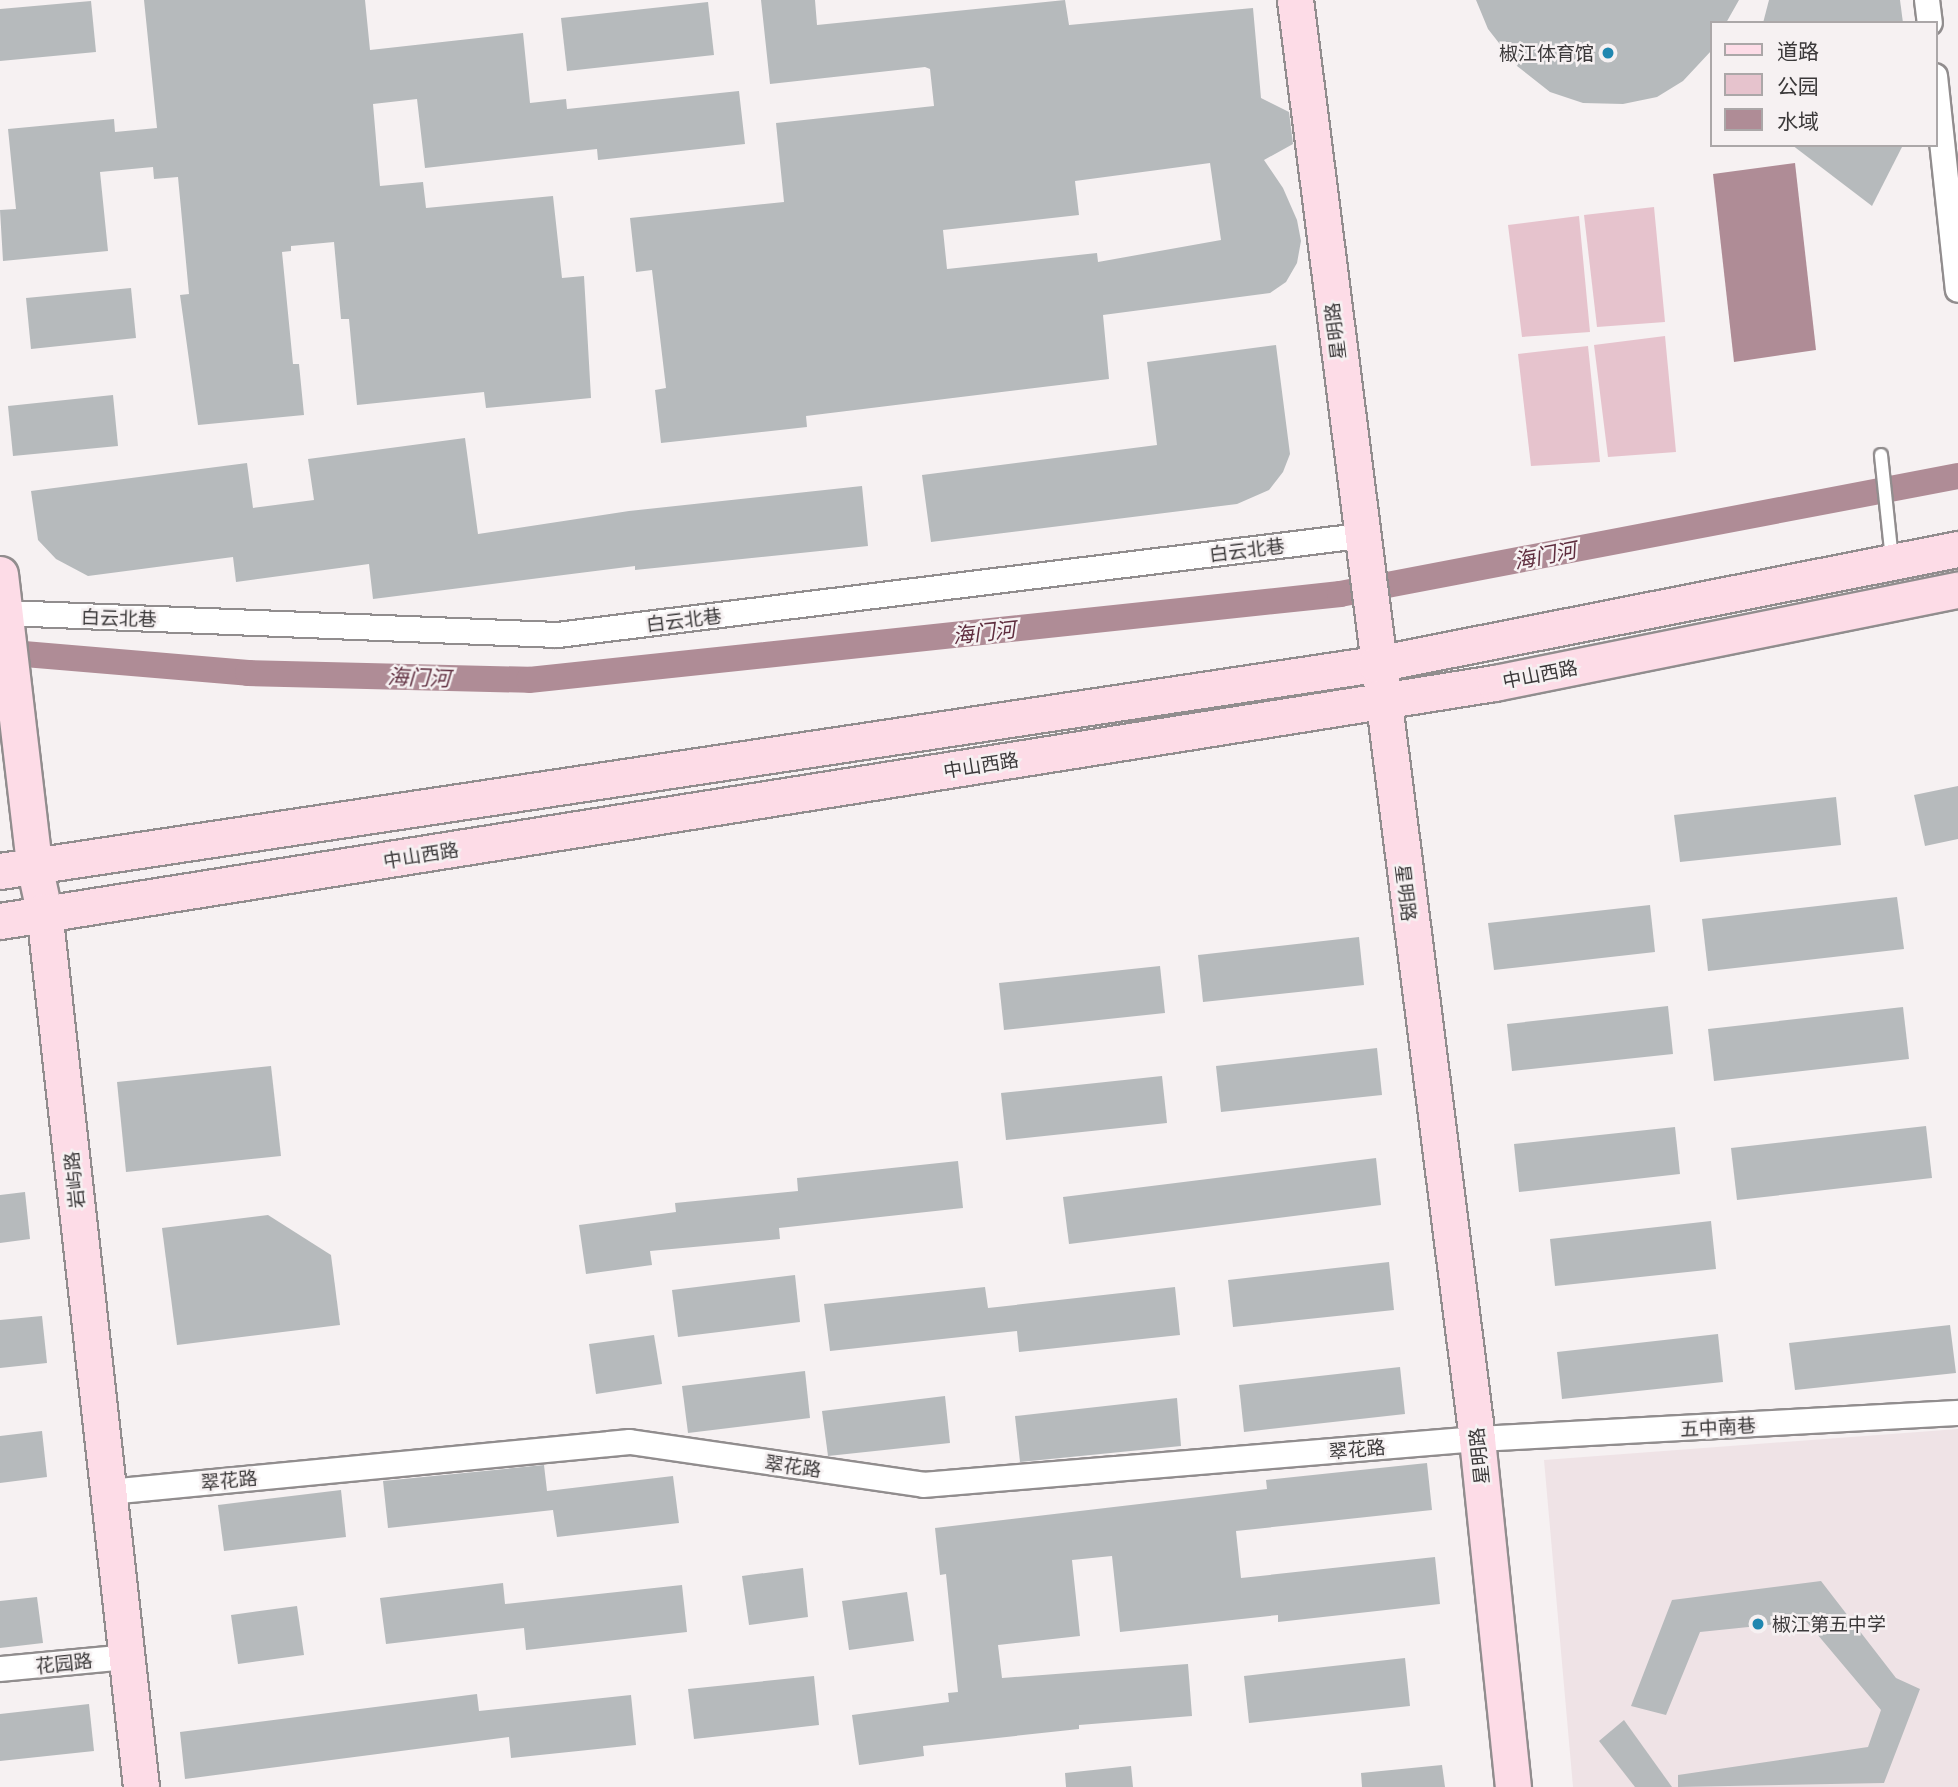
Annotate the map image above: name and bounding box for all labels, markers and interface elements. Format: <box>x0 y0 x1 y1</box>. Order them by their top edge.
legend <box>1710 21 1937 147</box>
text: 道路 <box>1777 38 1819 63</box>
place label: 椒江体育馆 <box>1499 42 1594 64</box>
marker: 椒江体育馆 <box>1600 45 1616 61</box>
text: 公园 <box>1777 73 1819 98</box>
text: 水域 <box>1777 108 1819 133</box>
street label: 星明路 <box>1320 301 1350 361</box>
street label: 白云北巷 <box>1208 534 1286 566</box>
water label: 海门河 <box>1512 537 1578 573</box>
street label: 白云北巷 <box>645 604 723 636</box>
street label: 白云北巷 <box>81 605 157 631</box>
water label: 海门河 <box>951 616 1017 648</box>
street label: 中山西路 <box>1501 656 1579 692</box>
water label: 海门河 <box>387 663 451 691</box>
street label: 中山西路 <box>942 748 1020 782</box>
street label: 中山西路 <box>382 838 460 872</box>
street label: 星明路 <box>1391 863 1421 923</box>
street label: 岩屿路 <box>60 1150 88 1210</box>
street label: 五中南巷 <box>1679 1414 1757 1440</box>
street label: 星明路 <box>1465 1426 1493 1486</box>
street label: 翠花路 <box>1328 1435 1386 1463</box>
street label: 翠花路 <box>763 1451 823 1481</box>
street label: 翠花路 <box>200 1466 258 1494</box>
place label: 椒江第五中学 <box>1772 1613 1886 1635</box>
marker: 椒江第五中学 <box>1750 1616 1766 1632</box>
street label: 花园路 <box>34 1649 94 1677</box>

